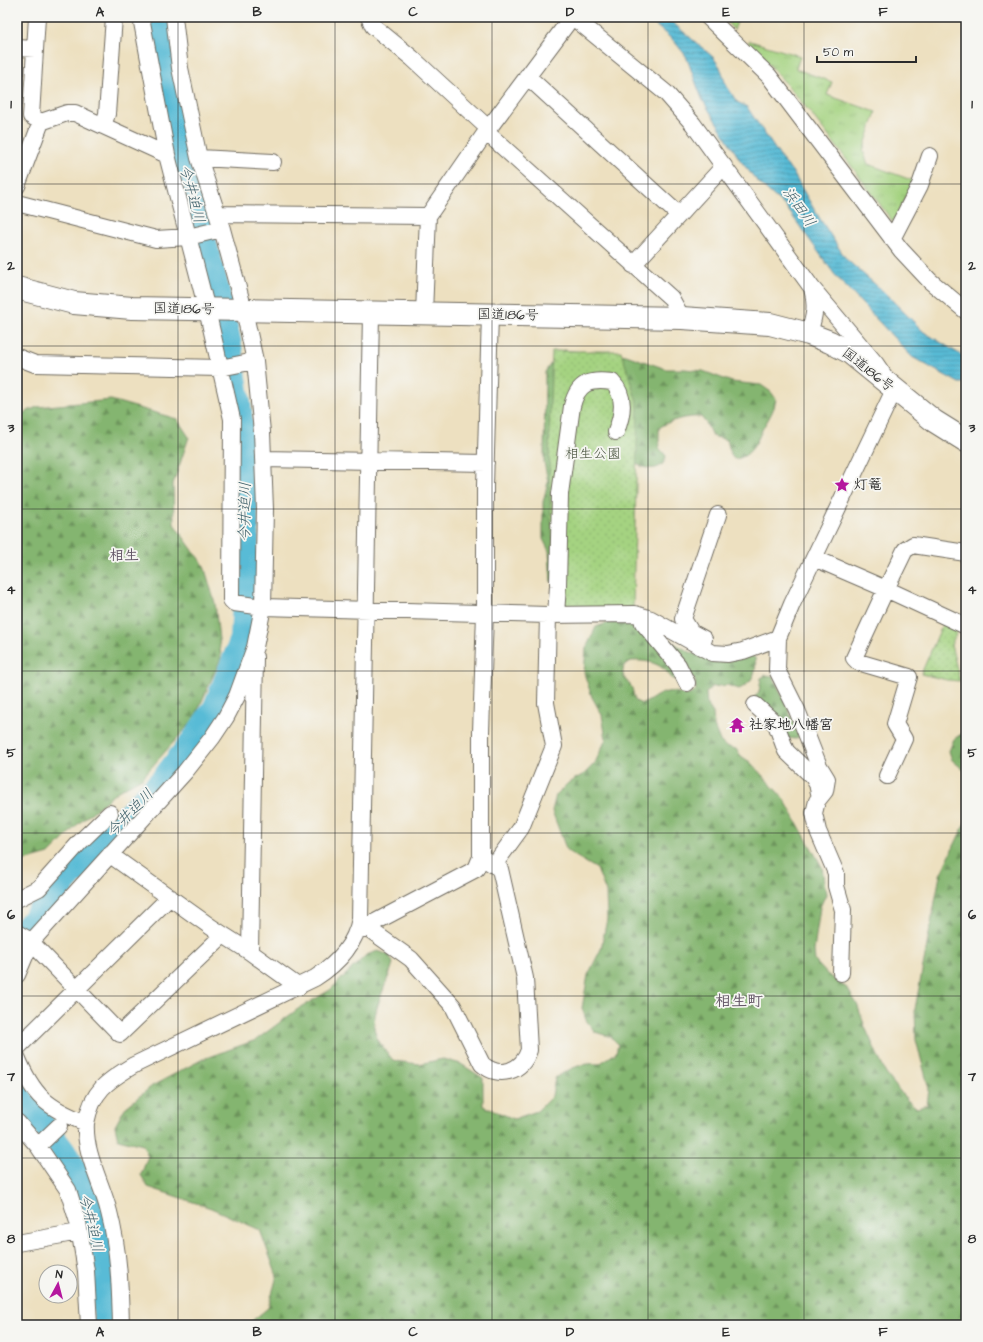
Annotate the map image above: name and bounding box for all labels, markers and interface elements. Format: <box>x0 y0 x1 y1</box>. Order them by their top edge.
text: A <box>96 3 105 21</box>
text: B <box>252 3 262 21</box>
text: C <box>408 3 418 21</box>
text: D <box>566 3 575 21</box>
text: E <box>722 3 730 21</box>
text: F <box>878 3 888 21</box>
scale bar <box>817 38 916 64</box>
text: 50 m <box>823 44 854 61</box>
text: 1 <box>10 95 12 113</box>
text: 1 <box>971 95 973 113</box>
water label: 今井迫川 <box>174 162 210 226</box>
water label: 浜田川 <box>777 183 821 231</box>
text: 2 <box>6 257 15 275</box>
text: 2 <box>967 257 976 275</box>
street label: 国道186号 <box>153 298 215 320</box>
street label: 国道186号 <box>477 304 539 326</box>
street label: 国道186号 <box>838 343 898 397</box>
text: 3 <box>7 419 15 437</box>
text: 3 <box>968 419 976 437</box>
park label: 相生公園 <box>565 444 621 464</box>
place label: 灯篭 <box>854 475 882 495</box>
place icon: 灯篭 <box>833 476 851 494</box>
water label: 今井迫川 <box>234 482 256 542</box>
district label: 相生 <box>109 545 139 566</box>
text: 4 <box>7 581 16 599</box>
text: 4 <box>968 581 977 599</box>
place label: 社家地八幡宮 <box>749 715 833 735</box>
temple icon: 社家地八幡宮 <box>728 716 746 734</box>
text: 5 <box>6 744 16 762</box>
text: 5 <box>967 744 977 762</box>
water label: 今井迫川 <box>102 784 158 842</box>
text: 6 <box>7 906 16 924</box>
text: 6 <box>968 906 977 924</box>
district label: 相生町 <box>715 990 763 1012</box>
text: 7 <box>6 1068 16 1086</box>
text: 7 <box>967 1068 977 1086</box>
water label: 今井迫川 <box>74 1191 108 1255</box>
text: 8 <box>7 1230 16 1248</box>
text: 8 <box>968 1230 977 1248</box>
north arrow <box>38 1264 78 1304</box>
text: N <box>55 1267 64 1282</box>
text: A <box>96 1323 105 1341</box>
text: B <box>252 1323 262 1341</box>
text: C <box>408 1323 418 1341</box>
text: D <box>566 1323 575 1341</box>
text: E <box>722 1323 730 1341</box>
text: F <box>878 1323 888 1341</box>

